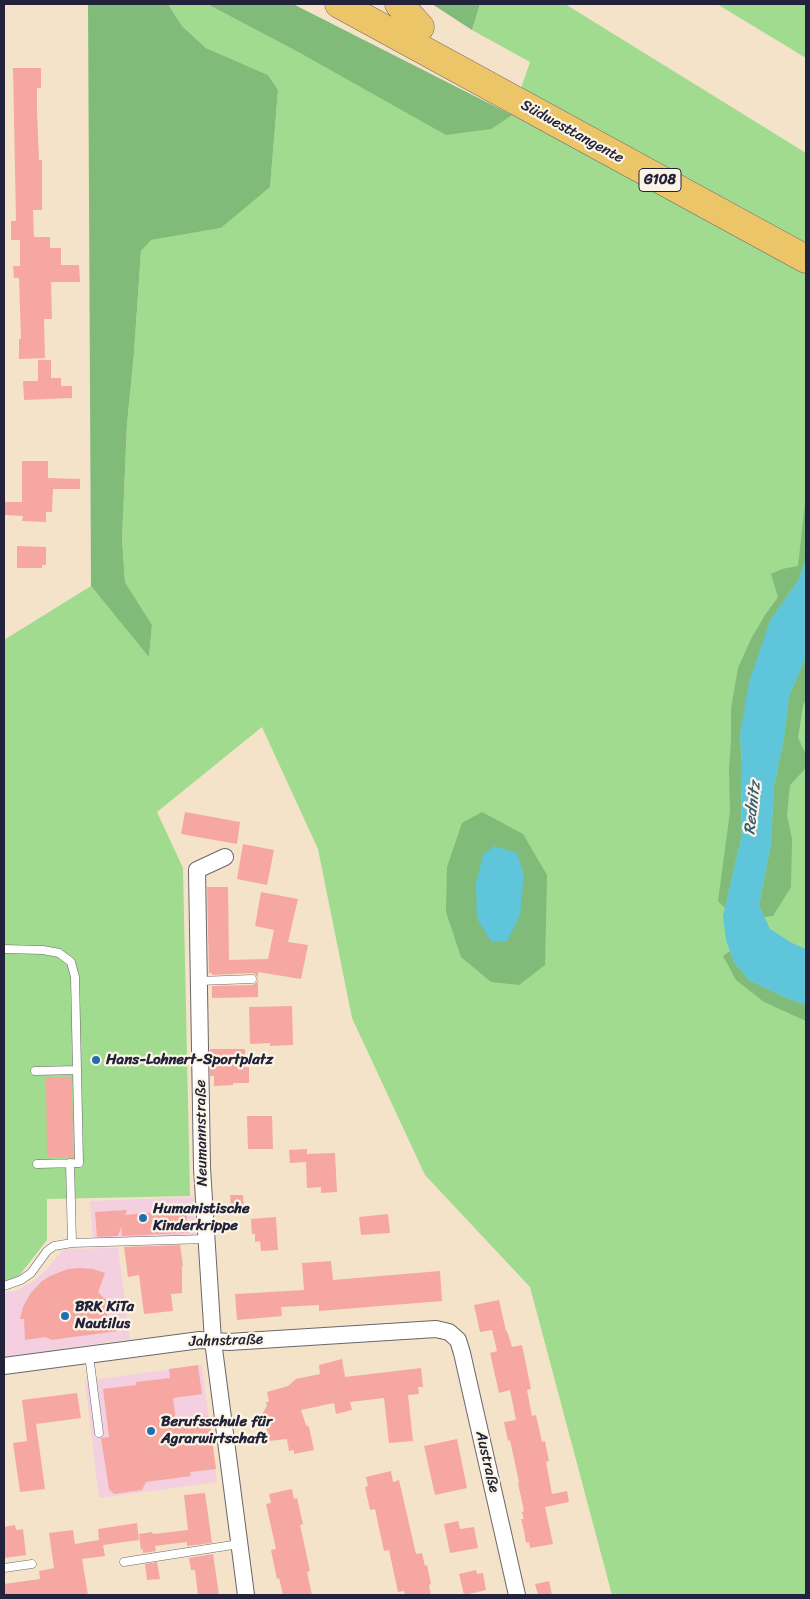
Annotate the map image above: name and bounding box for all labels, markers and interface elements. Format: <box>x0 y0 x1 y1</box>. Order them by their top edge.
street label: Südwesttangente <box>517 96 627 168</box>
road number: G108 <box>639 168 681 192</box>
water label: Rednitz <box>741 780 765 836</box>
place label: Hans-Lohnert-Sportplatz <box>106 1051 273 1069</box>
marker: Hans-Lohnert-Sportplatz <box>90 1054 102 1066</box>
street label: Neumannstraße <box>192 1080 212 1186</box>
place label: Humanistische Kinderkrippe <box>153 1200 250 1235</box>
marker: Humanistische Kinderkrippe <box>137 1212 149 1224</box>
place label: BRK KiTa Nautilus <box>75 1298 134 1333</box>
marker: BRK KiTa Nautilus <box>59 1310 71 1322</box>
street label: Jahnstraße <box>188 1331 264 1351</box>
place label: Berufsschule für Agrarwirtschaft <box>161 1413 272 1448</box>
marker: Berufsschule für Agrarwirtschaft <box>145 1425 157 1437</box>
street label: Austraße <box>471 1429 503 1495</box>

